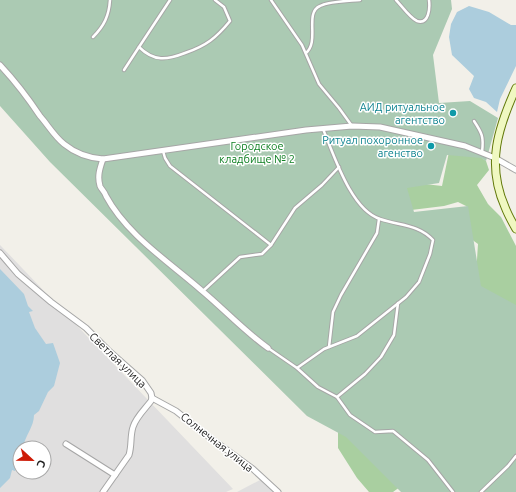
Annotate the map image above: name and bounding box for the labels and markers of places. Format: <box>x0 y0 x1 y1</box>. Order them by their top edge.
place label: АИД ритуальное агентство <box>360 101 445 126</box>
marker: АИД ритуальное агентство <box>448 108 458 118</box>
place label: Ритуал похоронное агенство <box>322 134 423 159</box>
marker: Ритуал похоронное агенство <box>426 141 436 151</box>

